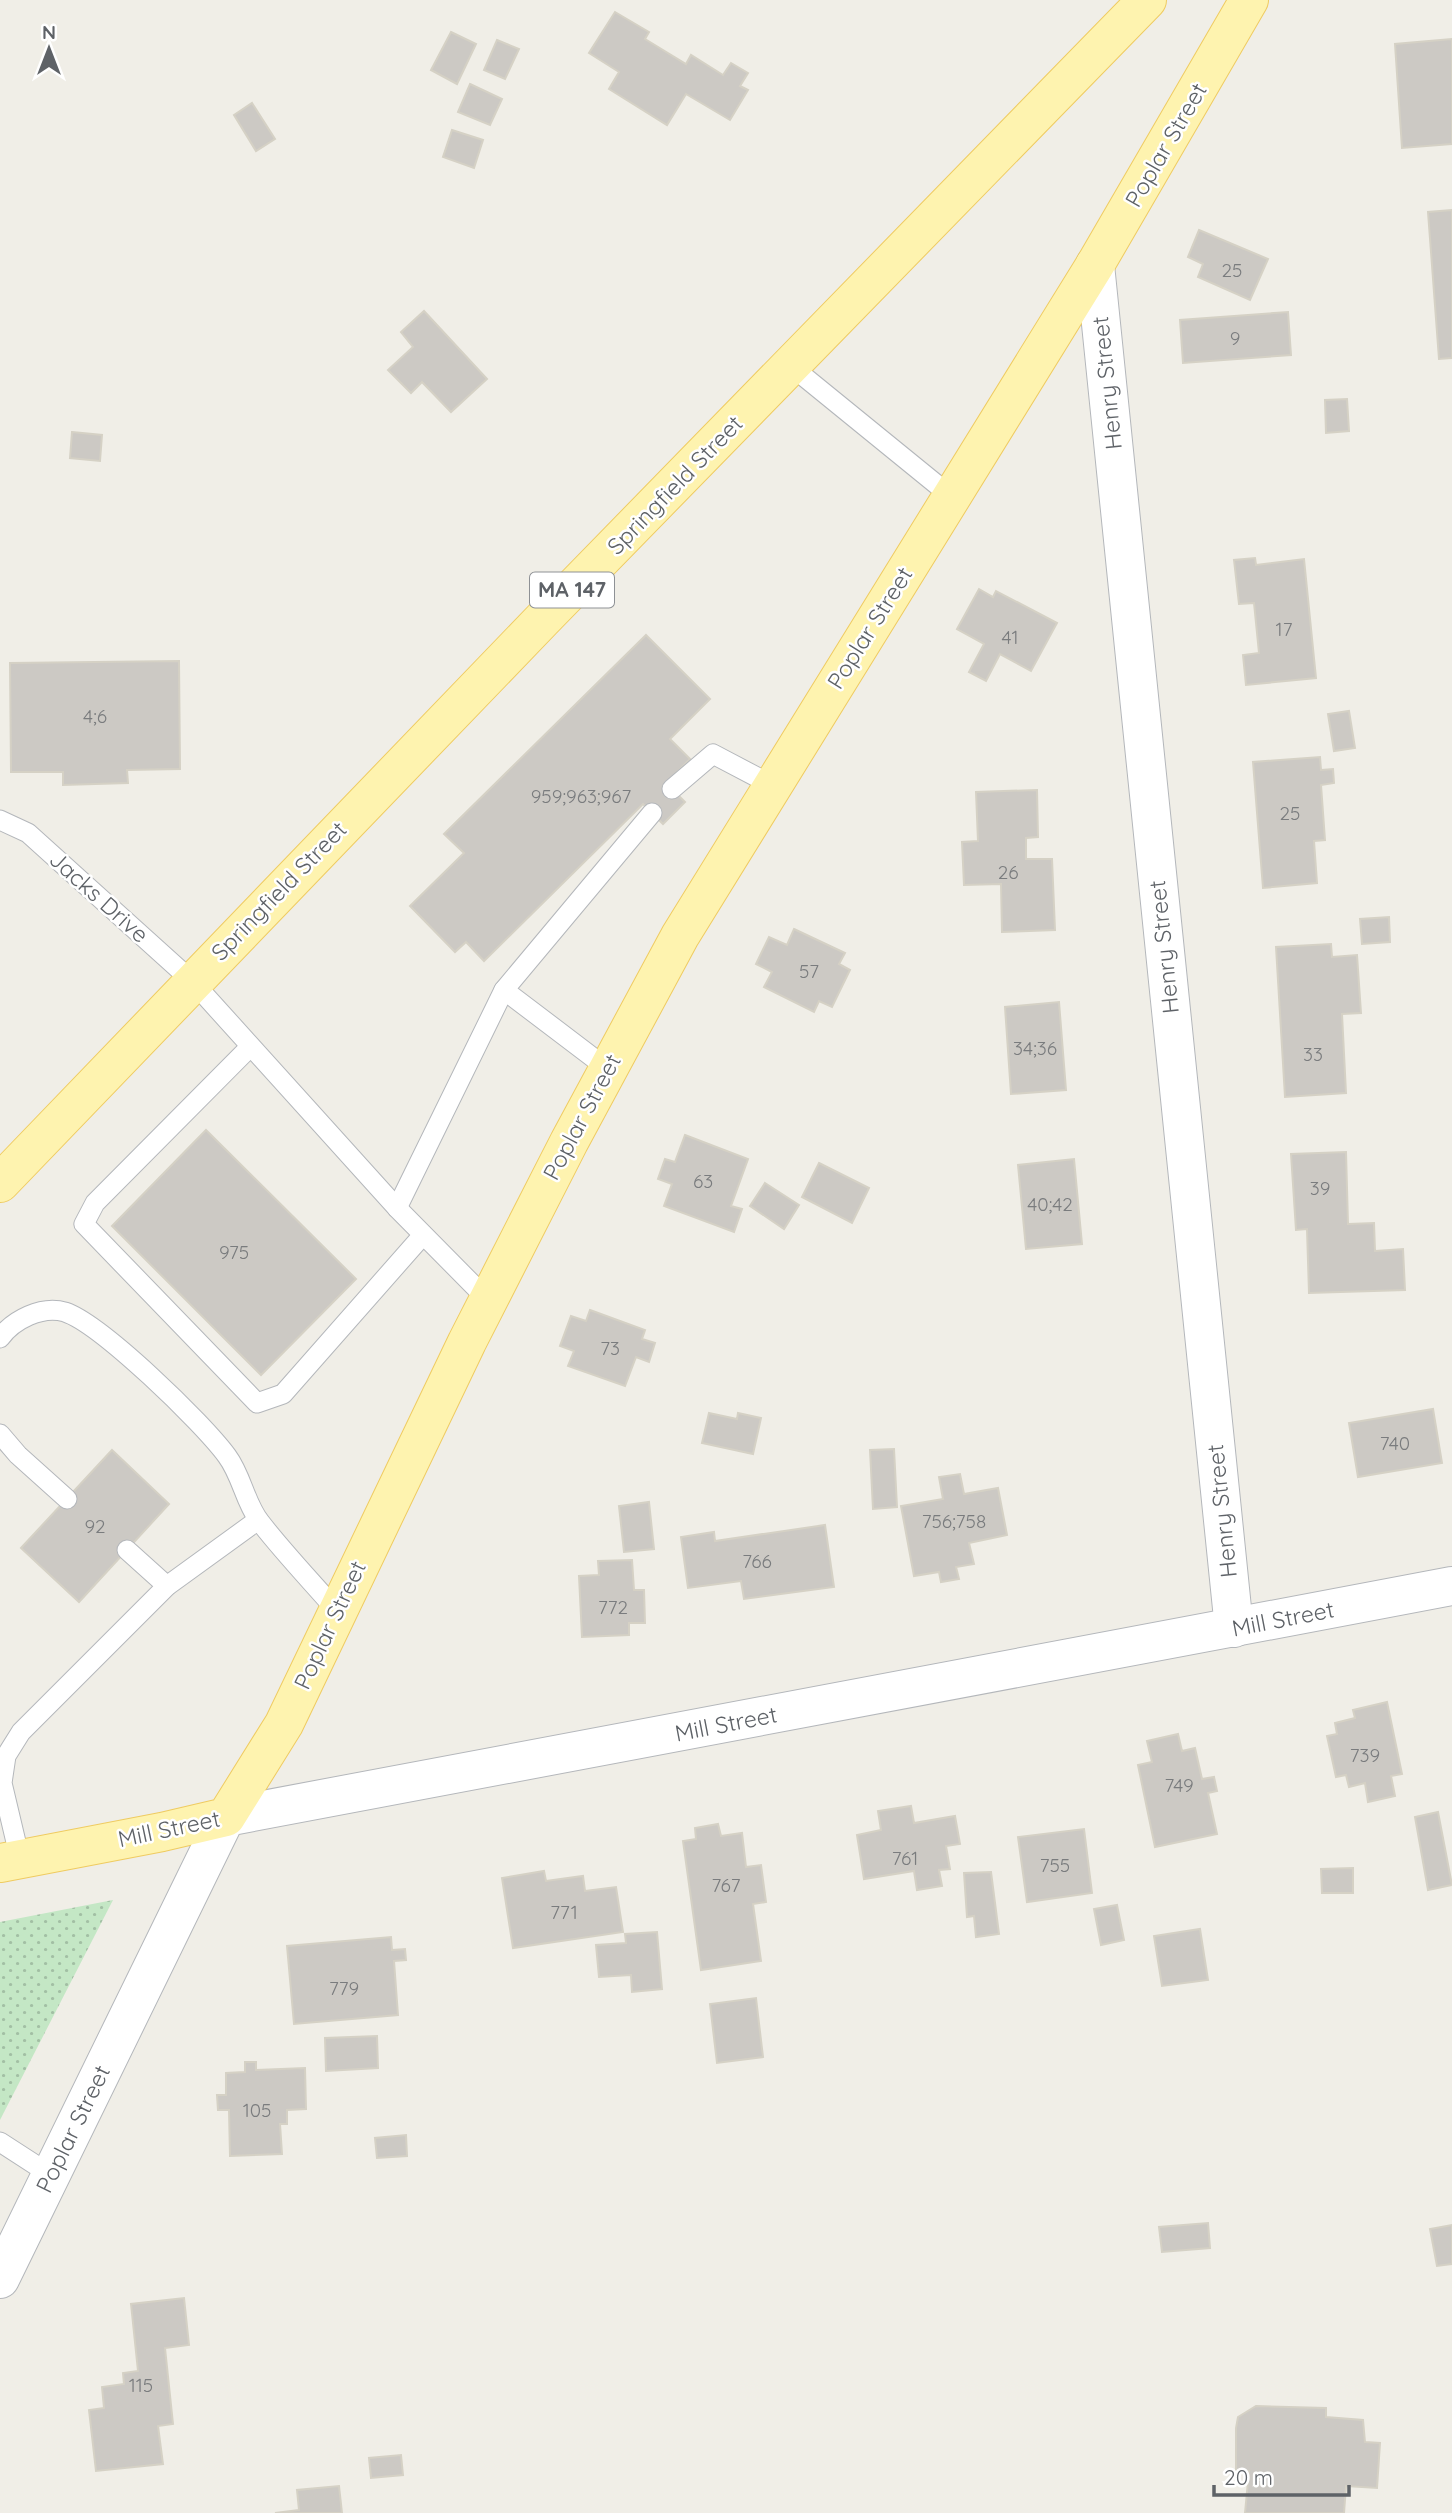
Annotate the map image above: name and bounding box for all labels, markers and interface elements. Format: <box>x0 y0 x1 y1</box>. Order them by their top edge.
north arrow <box>14 14 84 84</box>
text: N <box>42 20 56 44</box>
street label: Poplar Street <box>1118 77 1213 212</box>
house number: 25 <box>1222 258 1242 282</box>
street label: Henry Street <box>1085 315 1128 451</box>
house number: 9 <box>1230 326 1240 350</box>
street label: Springfield Street <box>601 409 749 560</box>
street label: Poplar Street <box>821 561 919 694</box>
road number: MA 147 <box>530 572 614 608</box>
house number: 17 <box>1276 617 1293 641</box>
house number: 41 <box>1002 625 1018 649</box>
house number: 4;6 <box>83 704 107 728</box>
house number: 959;963;967 <box>531 784 631 808</box>
house number: 25 <box>1280 801 1300 825</box>
street label: Springfield Street <box>205 815 353 966</box>
street label: Jacks Drive <box>44 844 155 949</box>
house number: 26 <box>998 860 1018 884</box>
street label: Henry Street <box>1142 879 1185 1015</box>
house number: 57 <box>799 959 819 983</box>
house number: 34;36 <box>1013 1036 1057 1060</box>
house number: 33 <box>1303 1042 1323 1066</box>
street label: Poplar Street <box>536 1049 627 1185</box>
house number: 63 <box>693 1169 713 1193</box>
house number: 39 <box>1310 1176 1330 1200</box>
house number: 40;42 <box>1027 1192 1073 1216</box>
house number: 975 <box>219 1240 249 1264</box>
house number: 73 <box>600 1336 620 1360</box>
house number: 740 <box>1380 1431 1410 1455</box>
street label: Henry Street <box>1200 1443 1243 1579</box>
house number: 756;758 <box>922 1509 986 1533</box>
house number: 92 <box>84 1514 106 1538</box>
house number: 766 <box>742 1549 772 1573</box>
street label: Poplar Street <box>287 1556 372 1694</box>
street label: Mill Street <box>1229 1594 1337 1643</box>
house number: 772 <box>598 1595 628 1619</box>
street label: Mill Street <box>672 1699 780 1748</box>
house number: 739 <box>1350 1743 1380 1767</box>
house number: 749 <box>1164 1773 1194 1797</box>
street label: Mill Street <box>115 1804 223 1853</box>
house number: 761 <box>892 1846 918 1870</box>
house number: 755 <box>1040 1853 1070 1877</box>
house number: 767 <box>711 1873 741 1897</box>
house number: 771 <box>550 1900 578 1924</box>
house number: 779 <box>329 1976 359 2000</box>
street label: Poplar Street <box>29 2060 116 2197</box>
house number: 105 <box>243 2098 271 2122</box>
house number: 115 <box>129 2373 153 2397</box>
scale bar <box>1214 2454 1349 2498</box>
text: 20 m <box>1224 2464 1273 2490</box>

